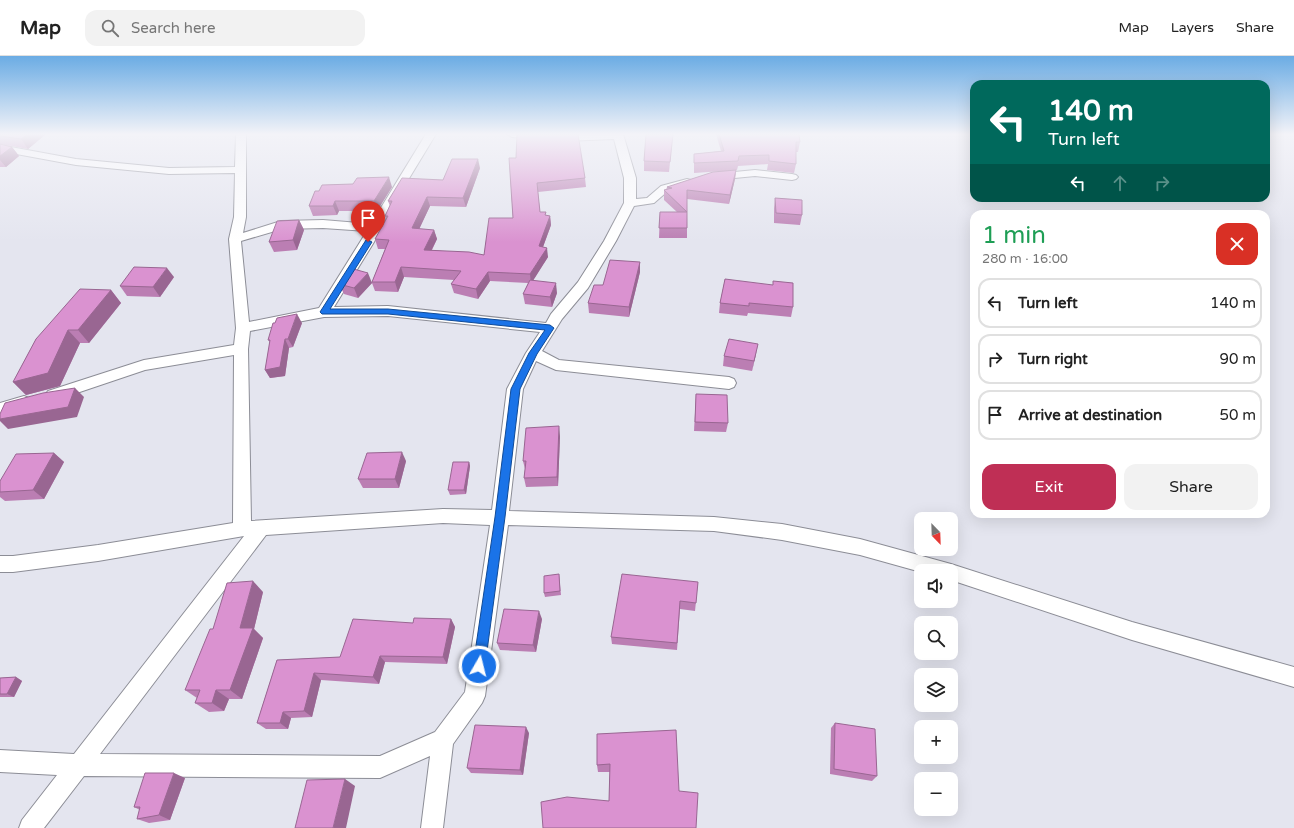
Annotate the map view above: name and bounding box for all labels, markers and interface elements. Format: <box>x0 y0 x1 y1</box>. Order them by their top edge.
search box <box>85 10 365 46</box>
text: Map <box>20 17 61 39</box>
icon: search <box>99 17 121 39</box>
text: Search here <box>131 19 215 37</box>
text: Map <box>1119 19 1149 36</box>
text: Layers <box>1171 19 1214 36</box>
text: Share <box>1236 19 1274 36</box>
text: 140 m <box>1048 94 1134 128</box>
icon: left <box>982 96 1034 148</box>
text: Turn left <box>1048 128 1120 150</box>
icon: left <box>1067 172 1089 194</box>
icon: ahead <box>1109 172 1131 194</box>
icon: right <box>1151 172 1173 194</box>
pin <box>351 201 385 242</box>
icon: arrive <box>357 207 379 229</box>
text: 1 min <box>982 221 1046 250</box>
button: close <box>1216 223 1258 265</box>
text: 280 m · 16:00 <box>982 251 1068 267</box>
icon: left <box>984 292 1006 314</box>
text: Turn left <box>1018 294 1078 312</box>
text: 140 m <box>1210 294 1256 312</box>
icon: right <box>984 348 1006 370</box>
text: Turn right <box>1018 350 1088 368</box>
text: 90 m <box>1219 350 1256 368</box>
icon: arrive <box>984 404 1006 426</box>
text: Arrive at destination <box>1018 406 1162 424</box>
text: 50 m <box>1219 406 1256 424</box>
button: Exit <box>982 464 1116 510</box>
button: Share <box>1124 464 1258 510</box>
north arrow <box>914 512 958 556</box>
map controls <box>914 512 958 816</box>
button: sound <box>914 564 958 608</box>
button: search <box>914 616 958 660</box>
position arrow <box>458 645 500 687</box>
button: layers <box>914 668 958 712</box>
button: + <box>914 720 958 764</box>
button: − <box>914 772 958 816</box>

